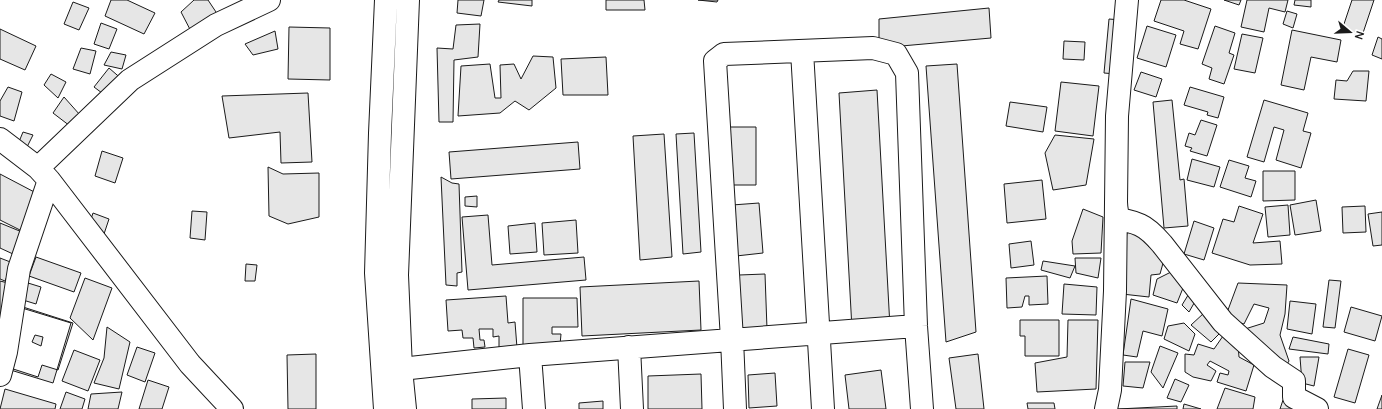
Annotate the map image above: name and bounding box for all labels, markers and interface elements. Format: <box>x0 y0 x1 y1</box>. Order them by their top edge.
north arrow <box>1330 12 1370 52</box>
text: N <box>1352 29 1368 42</box>

